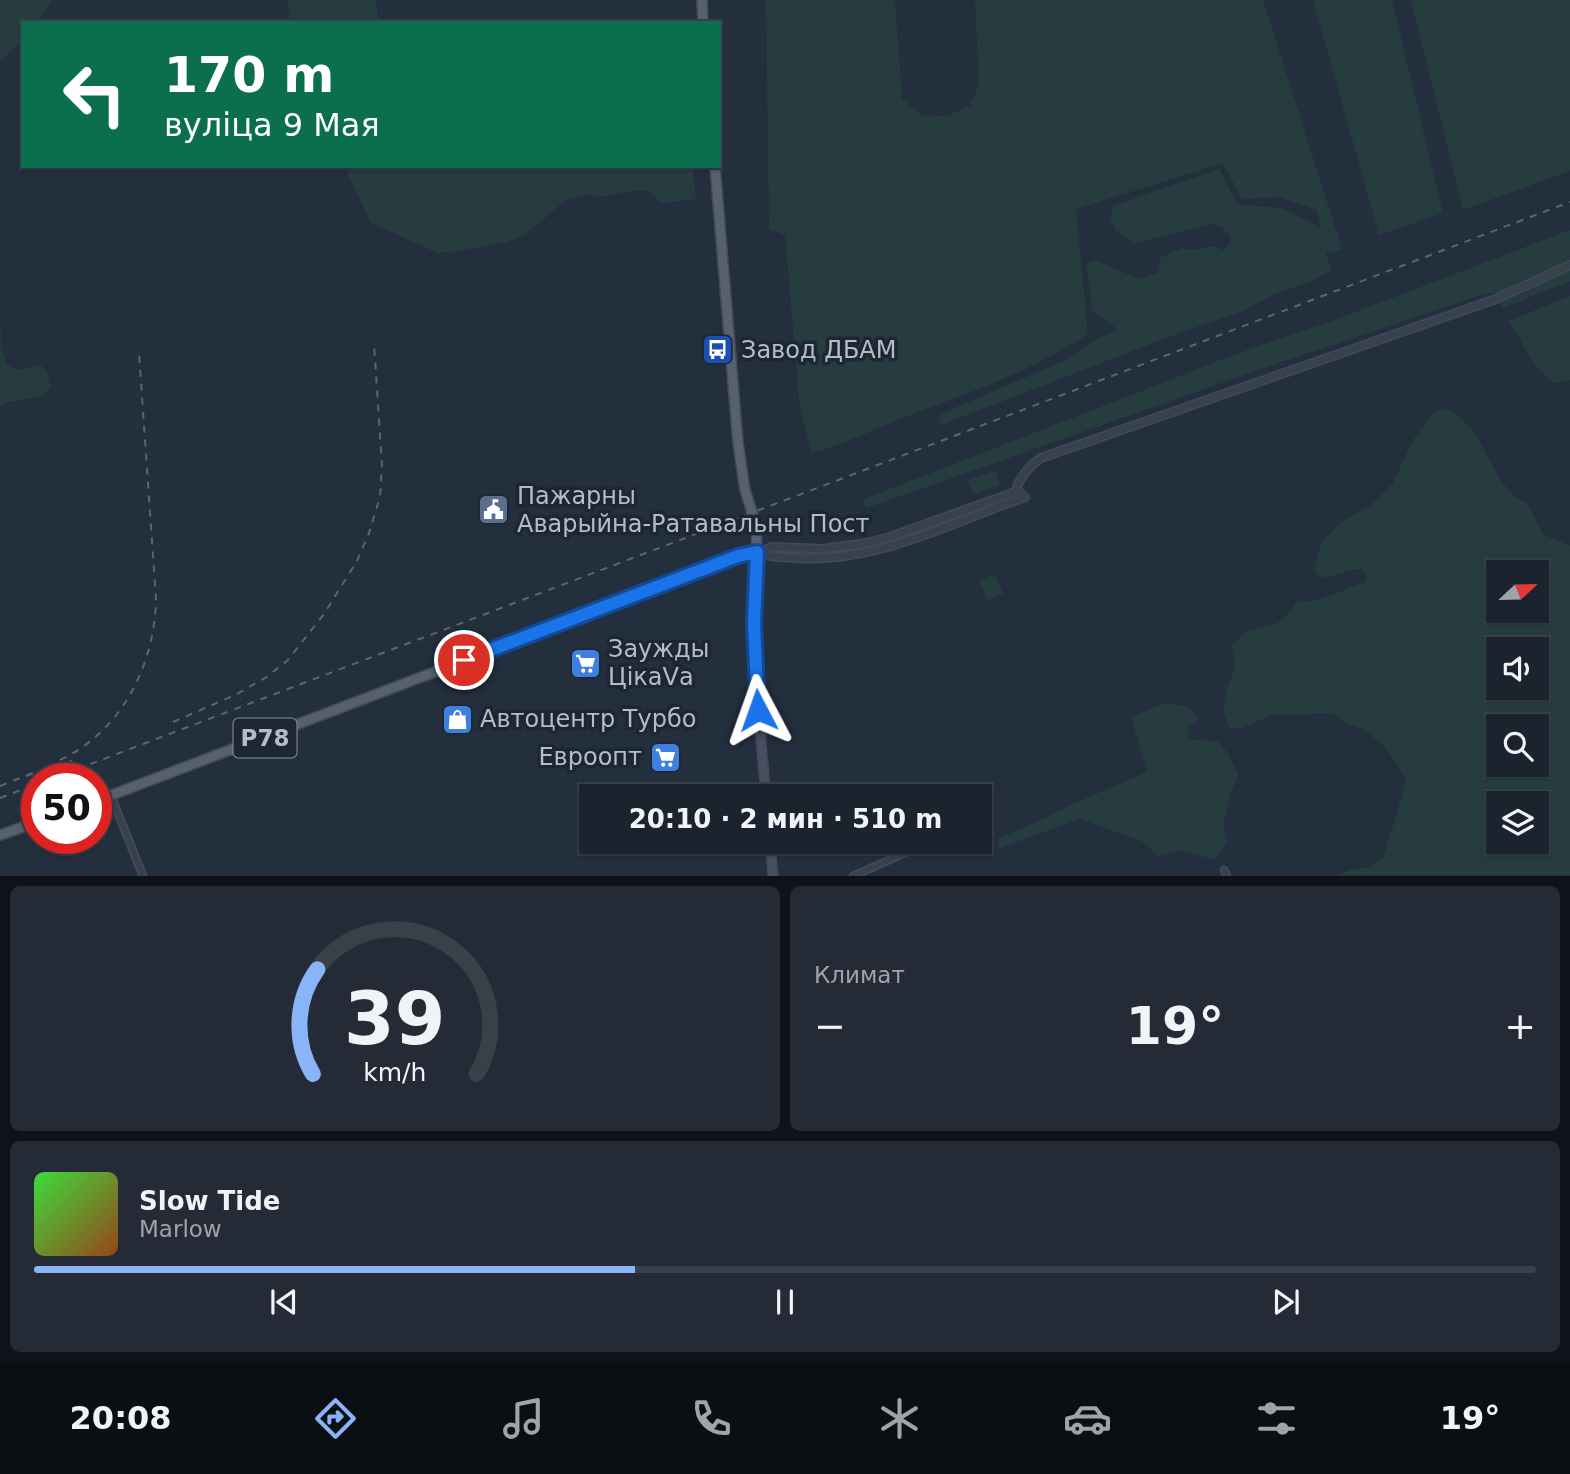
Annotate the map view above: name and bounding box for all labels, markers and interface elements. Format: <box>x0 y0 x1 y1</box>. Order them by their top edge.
text: 170 m <box>164 47 334 104</box>
icon: left <box>49 49 140 140</box>
text: вуліца 9 Мая <box>164 106 380 144</box>
bus stop icon: Завод ДБАМ <box>701 333 735 367</box>
place label: Завод ДБАМ <box>741 336 896 364</box>
place label: Пажарны Аварыйна-Ратавальны Пост <box>517 482 870 538</box>
public building icon: Пажарны Аварыйна-Ратавальны Пост <box>477 493 511 527</box>
north arrow <box>1486 560 1549 623</box>
map controls <box>1486 560 1549 854</box>
pin <box>434 630 494 690</box>
place label: Заужды ЦікаVа <box>608 635 709 691</box>
button: sound <box>1486 637 1549 700</box>
icon: arrive <box>445 641 483 679</box>
supermarket icon: Заужды ЦікаVа <box>568 646 602 680</box>
position arrow <box>721 673 795 747</box>
shop icon: Автоцентр Турбо <box>440 702 474 736</box>
place label: Автоцентр Турбо <box>480 705 696 733</box>
button: search <box>1486 714 1549 777</box>
road number: Р78 <box>233 718 296 758</box>
supermarket icon: Евроопт <box>648 740 682 774</box>
place label: Евроопт <box>538 743 642 771</box>
speed limit sign: 50 <box>21 763 112 854</box>
button: layers <box>1486 791 1549 854</box>
text: 20:10 · 2 мин · 510 m <box>629 804 942 834</box>
text: Климат <box>814 962 905 988</box>
text: 39 <box>344 977 446 1062</box>
text: 19° <box>1126 996 1224 1056</box>
text: − <box>814 1004 846 1048</box>
text: + <box>1504 1004 1536 1048</box>
text: km/h <box>363 1058 427 1087</box>
text: Slow Tide <box>139 1186 280 1216</box>
text: Marlow <box>139 1216 222 1242</box>
icon: previous <box>265 1283 303 1321</box>
icon: pause <box>766 1283 804 1321</box>
icon: next <box>1267 1283 1305 1321</box>
icon: directions <box>311 1394 360 1443</box>
icon: music <box>499 1394 548 1443</box>
icon: phone <box>687 1394 736 1443</box>
icon: climate <box>875 1394 924 1443</box>
icon: car <box>1063 1394 1112 1443</box>
icon: filters <box>1252 1394 1301 1443</box>
text: 20:08 <box>70 1399 171 1437</box>
text: 19° <box>1440 1399 1500 1437</box>

